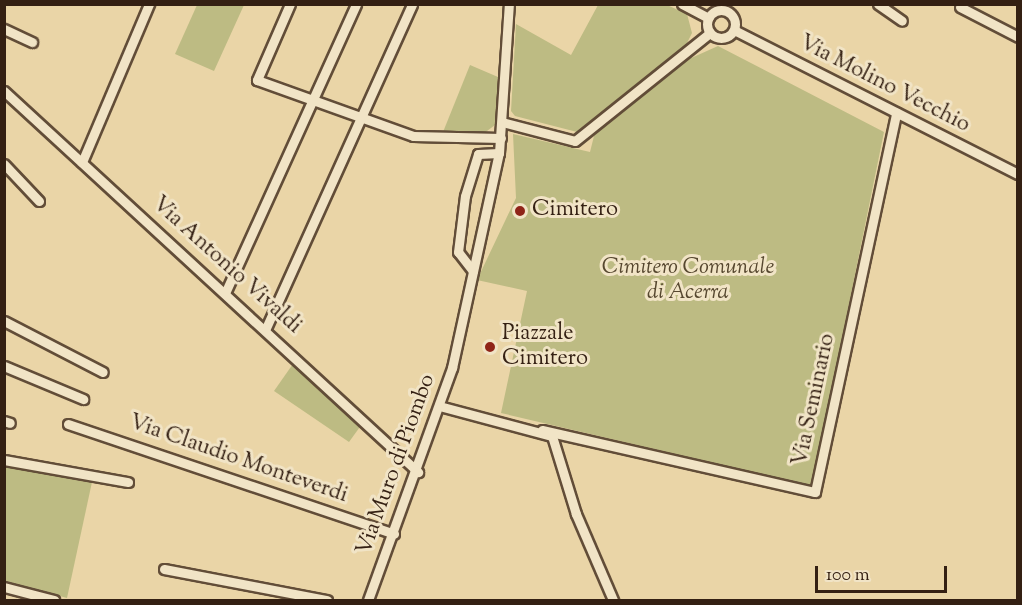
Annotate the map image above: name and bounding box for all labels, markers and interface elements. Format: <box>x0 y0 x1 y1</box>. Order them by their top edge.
street label: Via Molino Vecchio <box>794 31 974 139</box>
street label: Via Antonio Vivaldi <box>146 192 306 340</box>
place label: Cimitero <box>532 198 618 224</box>
marker: Cimitero <box>513 204 527 218</box>
park label: Cimitero Comunale di Acerra <box>602 255 774 306</box>
place label: Piazzale Cimitero <box>502 321 588 372</box>
street label: Via Seminario <box>788 331 842 469</box>
marker: Piazzale Cimitero <box>483 340 497 354</box>
street label: Via Muro di Piombo <box>352 371 442 559</box>
street label: Via Claudio Monteverdi <box>125 410 351 510</box>
scale bar <box>818 554 950 592</box>
text: 100 m <box>826 563 870 589</box>

